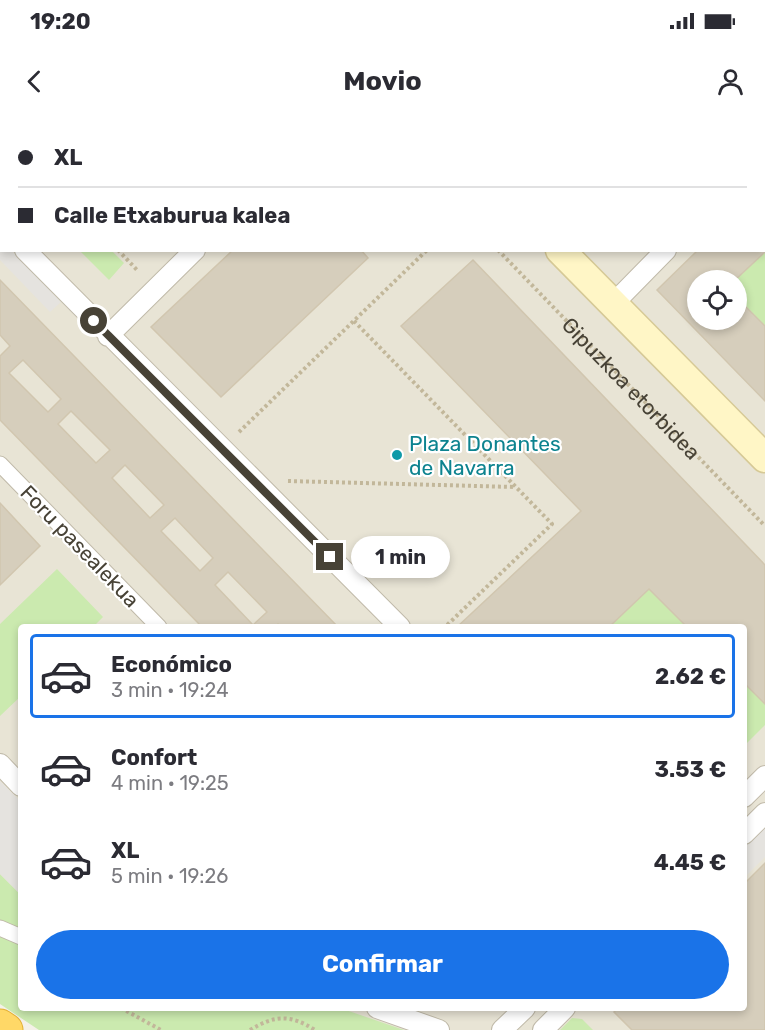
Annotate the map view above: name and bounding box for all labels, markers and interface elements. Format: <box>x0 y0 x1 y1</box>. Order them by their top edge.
text: 19:20 <box>30 8 91 35</box>
icon: back <box>18 65 51 98</box>
text: Movio <box>343 65 422 97</box>
icon: person <box>714 65 747 98</box>
text: XL <box>54 144 82 171</box>
text: Calle Etxaburua kalea <box>54 202 290 229</box>
map controls <box>687 270 747 330</box>
button: locate <box>687 270 747 330</box>
route start <box>80 307 107 334</box>
street label: Gipuzkoa etorbidea <box>557 312 706 464</box>
place label: Plaza Donantes de Navarra <box>409 431 561 480</box>
marker: Plaza Donantes de Navarra <box>390 448 404 462</box>
street label: Foru pasealekua <box>15 480 145 612</box>
callout: 1 min <box>351 536 450 578</box>
route end <box>316 543 343 570</box>
text: 1 min <box>375 545 426 569</box>
icon: car <box>39 649 93 703</box>
text: Económico <box>111 651 232 678</box>
text: 2.62 € <box>655 663 726 690</box>
text: 3 min · 19:24 <box>111 678 229 702</box>
icon: car <box>39 742 93 796</box>
text: Confort <box>111 744 197 771</box>
text: 3.53 € <box>655 756 726 783</box>
text: 4 min · 19:25 <box>111 771 229 795</box>
icon: car <box>39 835 93 889</box>
text: XL <box>111 837 139 864</box>
text: 4.45 € <box>654 849 726 876</box>
text: 5 min · 19:26 <box>111 864 228 888</box>
button: Confirmar <box>36 930 729 999</box>

